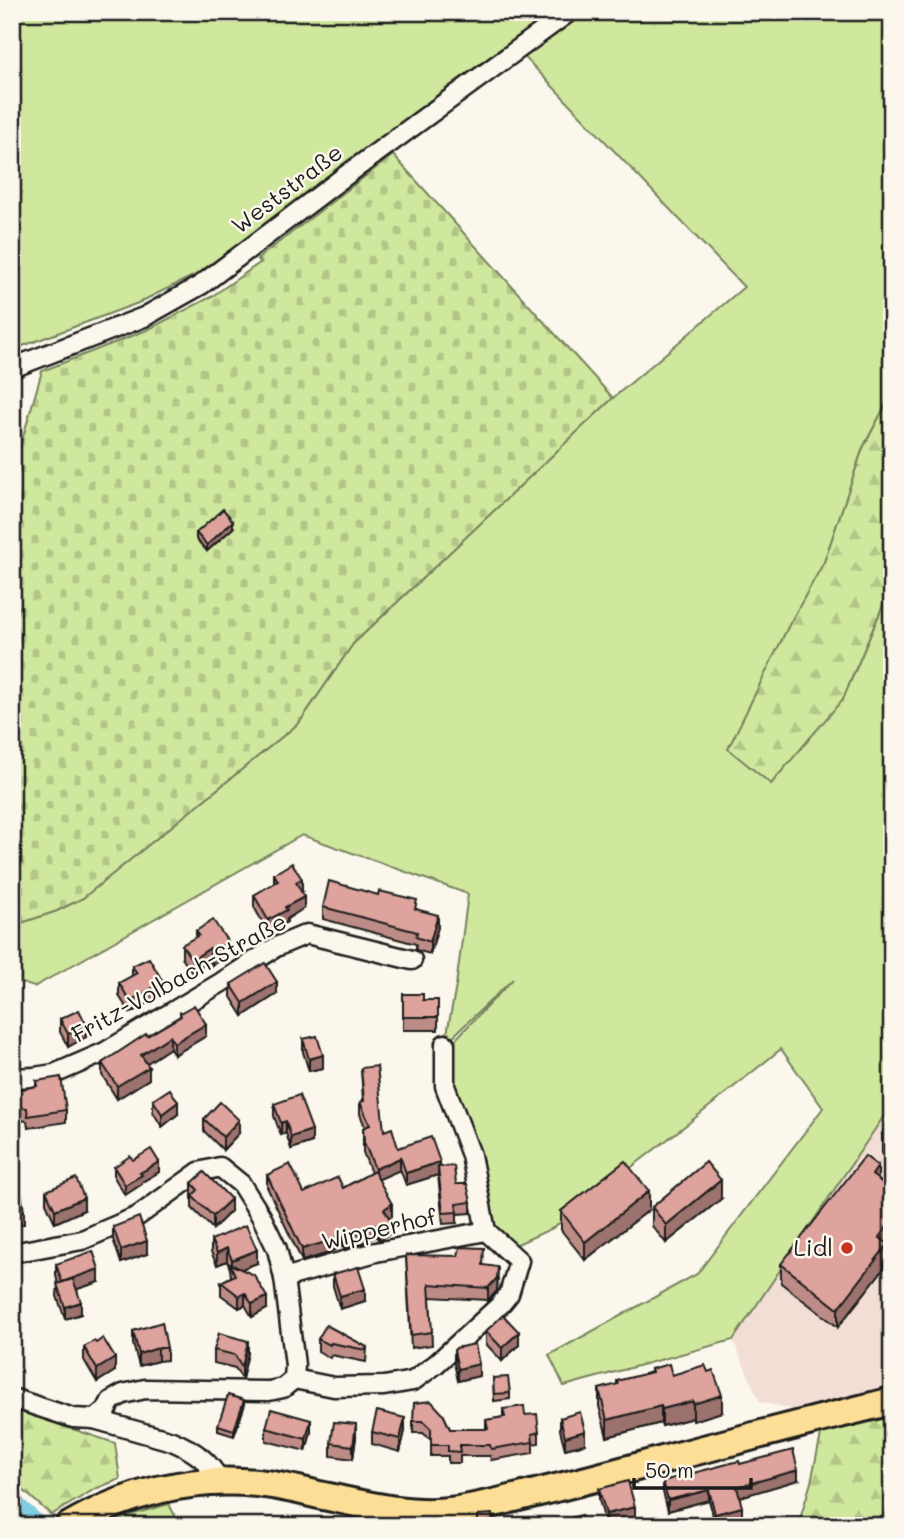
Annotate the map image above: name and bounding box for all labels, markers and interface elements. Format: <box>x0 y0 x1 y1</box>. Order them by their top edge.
street label: Weststraße <box>225 137 348 240</box>
street label: Fritz-Volbach-Straße <box>66 906 291 1049</box>
street label: Wipperhof <box>318 1200 440 1256</box>
place label: Lidl <box>794 1232 833 1262</box>
marker: Lidl <box>839 1240 855 1256</box>
scale bar <box>634 1447 752 1491</box>
text: 50 m <box>645 1456 694 1483</box>

